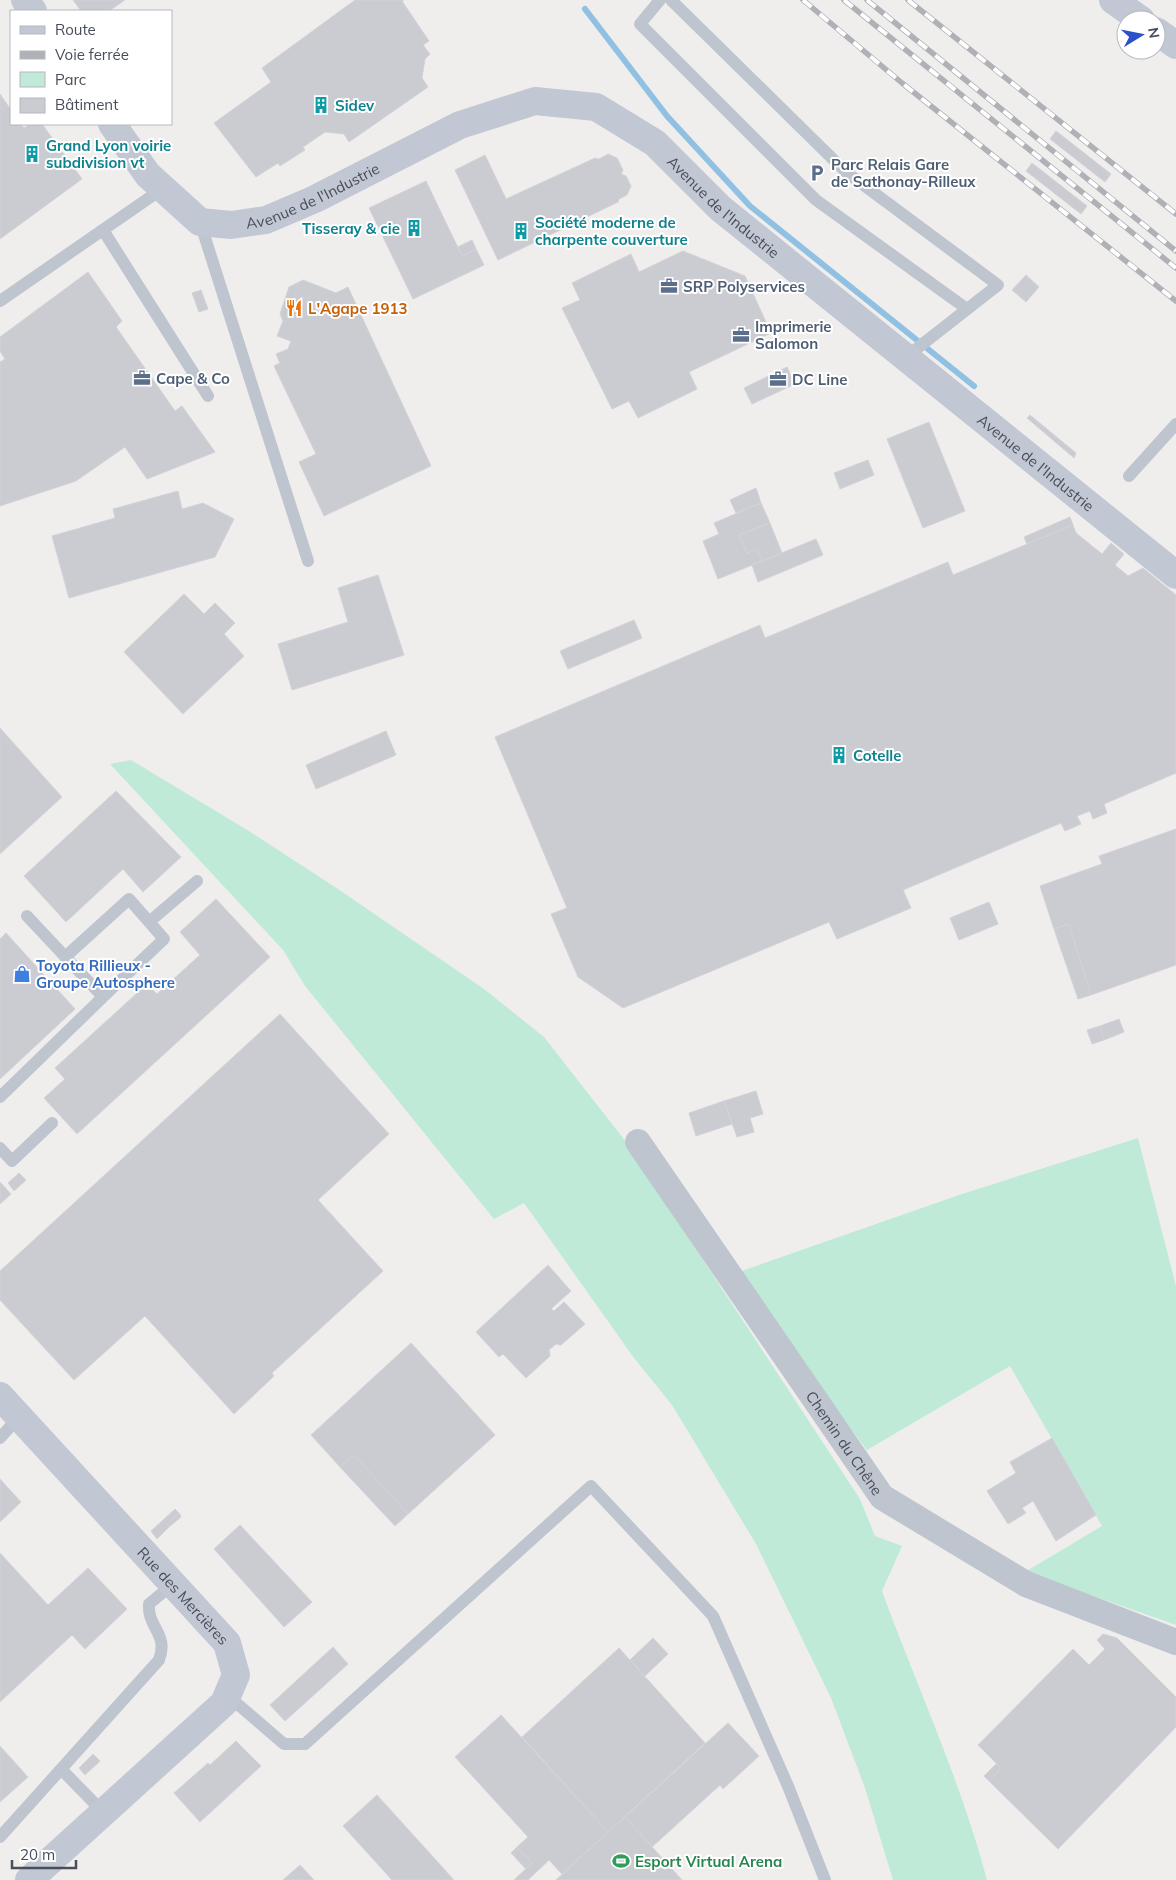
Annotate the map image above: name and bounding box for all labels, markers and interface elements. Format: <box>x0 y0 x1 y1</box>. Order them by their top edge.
legend <box>10 10 172 125</box>
north arrow <box>1116 10 1166 60</box>
text: Route <box>55 20 96 39</box>
text: N <box>1144 26 1164 40</box>
text: Voie ferrée <box>55 45 129 64</box>
text: Parc <box>55 70 86 89</box>
text: Bâtiment <box>55 95 118 114</box>
building icon: Sidev <box>311 95 331 115</box>
place label: Sidev <box>335 96 375 115</box>
place label: Grand Lyon voirie subdivision vt <box>46 136 171 172</box>
building icon: Grand Lyon voirie subdivision vt <box>22 144 42 164</box>
street label: Avenue de l'Industrie <box>663 151 784 262</box>
place label: Parc Relais Gare de Sathonay-Rilleux <box>831 155 976 191</box>
street label: Avenue de l'Industrie <box>245 158 382 232</box>
parking icon: Parc Relais Gare de Sathonay-Rilleux <box>807 163 827 183</box>
place label: Société moderne de charpente couverture <box>535 213 688 249</box>
building icon: Tisseray & cie <box>404 218 424 238</box>
place label: Tisseray & cie <box>302 219 400 238</box>
building icon: Société moderne de charpente couverture <box>511 221 531 241</box>
office icon: SRP Polyservices <box>659 276 679 296</box>
place label: SRP Polyservices <box>683 277 805 296</box>
restaurant icon: L'Agape 1913 <box>284 298 304 318</box>
place label: L'Agape 1913 <box>308 299 407 318</box>
place label: Imprimerie Salomon <box>755 317 832 353</box>
office icon: Imprimerie Salomon <box>731 325 751 345</box>
office icon: Cape & Co <box>132 368 152 388</box>
place label: Cape & Co <box>156 369 230 388</box>
office icon: DC Line <box>768 369 788 389</box>
place label: DC Line <box>792 370 847 389</box>
street label: Avenue de l'Industrie <box>974 410 1098 515</box>
building icon: Cotelle <box>829 745 849 765</box>
place label: Cotelle <box>853 746 901 765</box>
place label: Toyota Rillieux - Groupe Autosphere <box>36 956 175 992</box>
shop icon: Toyota Rillieux - Groupe Autosphere <box>12 964 32 984</box>
street label: Chemin du Chêne <box>802 1387 887 1499</box>
street label: Rue des Mercières <box>134 1543 233 1648</box>
scale bar <box>12 1838 76 1870</box>
text: 20 m <box>20 1845 55 1864</box>
sports icon: Esport Virtual Arena <box>611 1851 631 1871</box>
place label: Esport Virtual Arena <box>635 1852 782 1871</box>

